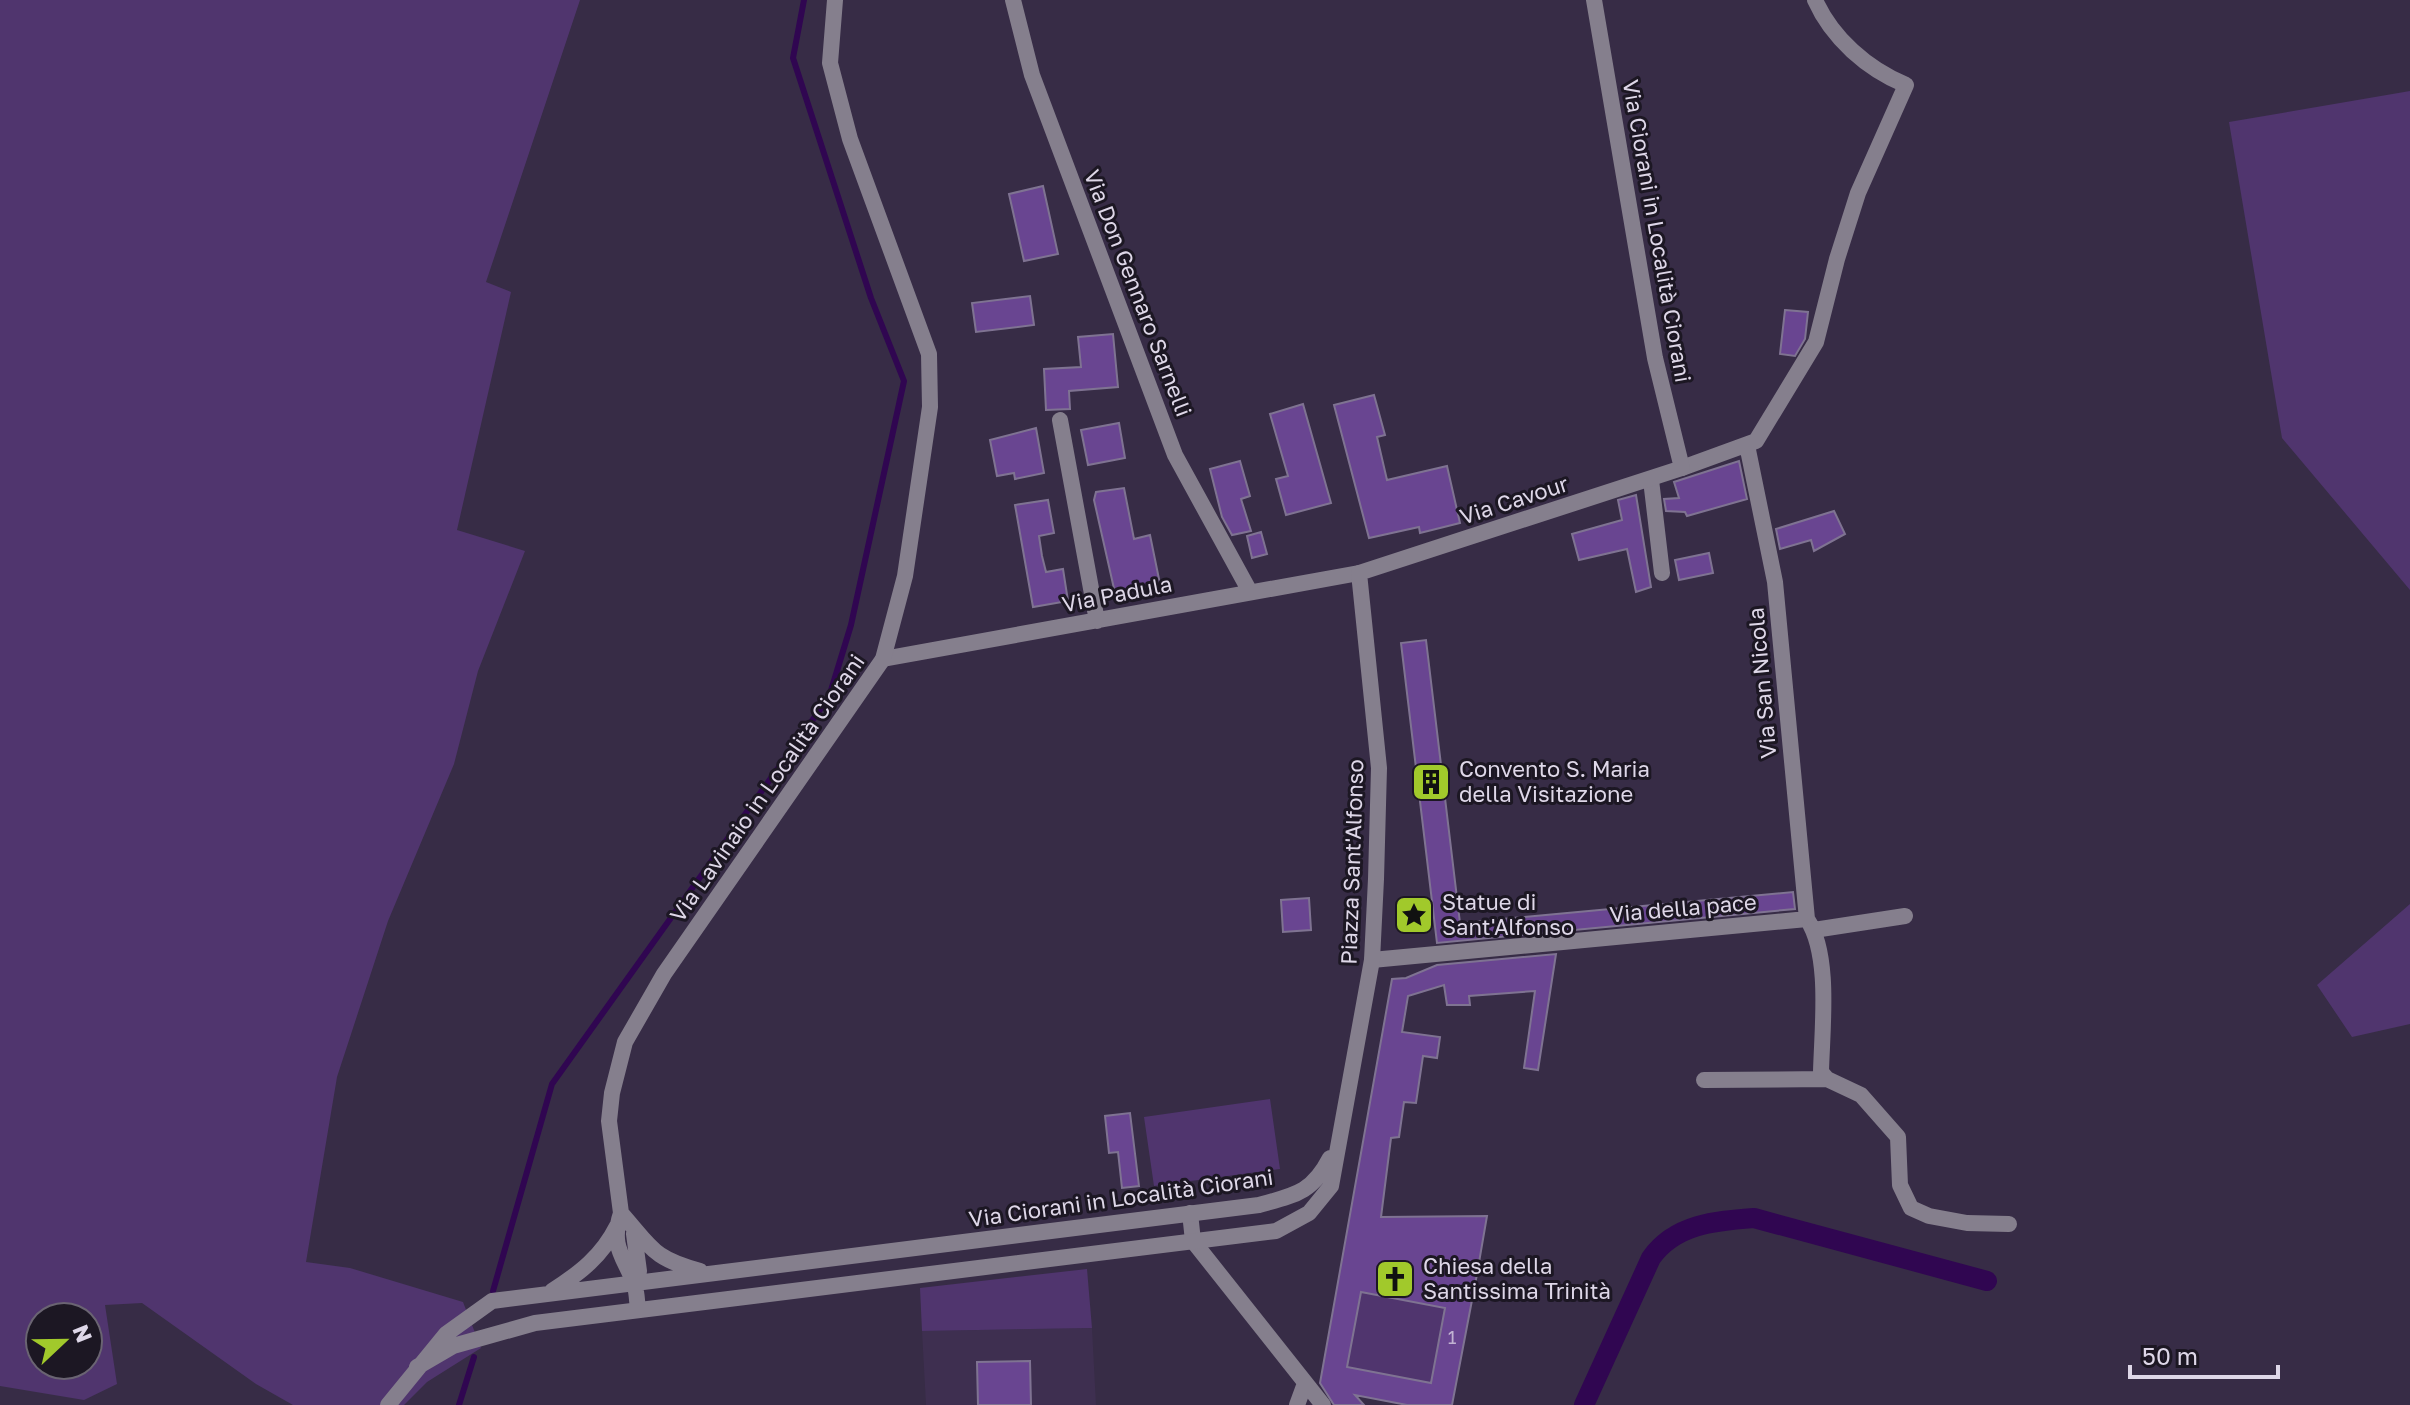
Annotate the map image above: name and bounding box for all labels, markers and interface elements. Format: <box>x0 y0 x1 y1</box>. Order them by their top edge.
street label: Via Ciorani in Località Ciorani <box>1618 77 1697 385</box>
street label: Via Don Gennaro Sarnelli <box>1079 166 1198 420</box>
street label: Via Cavour <box>1456 469 1572 530</box>
street label: Via Padula <box>1060 570 1174 617</box>
street label: Via San Nicola <box>1741 606 1782 760</box>
street label: Via Lavinaio in Località Ciorani <box>663 649 870 927</box>
place label: Convento S. Maria della Visitazione <box>1459 755 1650 807</box>
street label: Piazza Sant'Alfonso <box>1334 759 1369 965</box>
building icon: Convento S. Maria della Visitazione <box>1410 761 1452 803</box>
place label: Statue di Sant'Alfonso <box>1442 888 1574 940</box>
street label: Via della pace <box>1608 888 1758 927</box>
place icon: Statue di Sant'Alfonso <box>1393 894 1435 936</box>
street label: Via Ciorani in Località Ciorani <box>967 1163 1275 1232</box>
place label: Chiesa della Santissima Trinità <box>1423 1252 1611 1304</box>
church icon: Chiesa della Santissima Trinità <box>1374 1258 1416 1300</box>
north arrow <box>24 1301 104 1381</box>
text: N <box>67 1321 99 1346</box>
house number: 1 <box>1448 1326 1457 1348</box>
scale bar <box>2130 1329 2278 1379</box>
text: 50 m <box>2142 1341 2198 1370</box>

